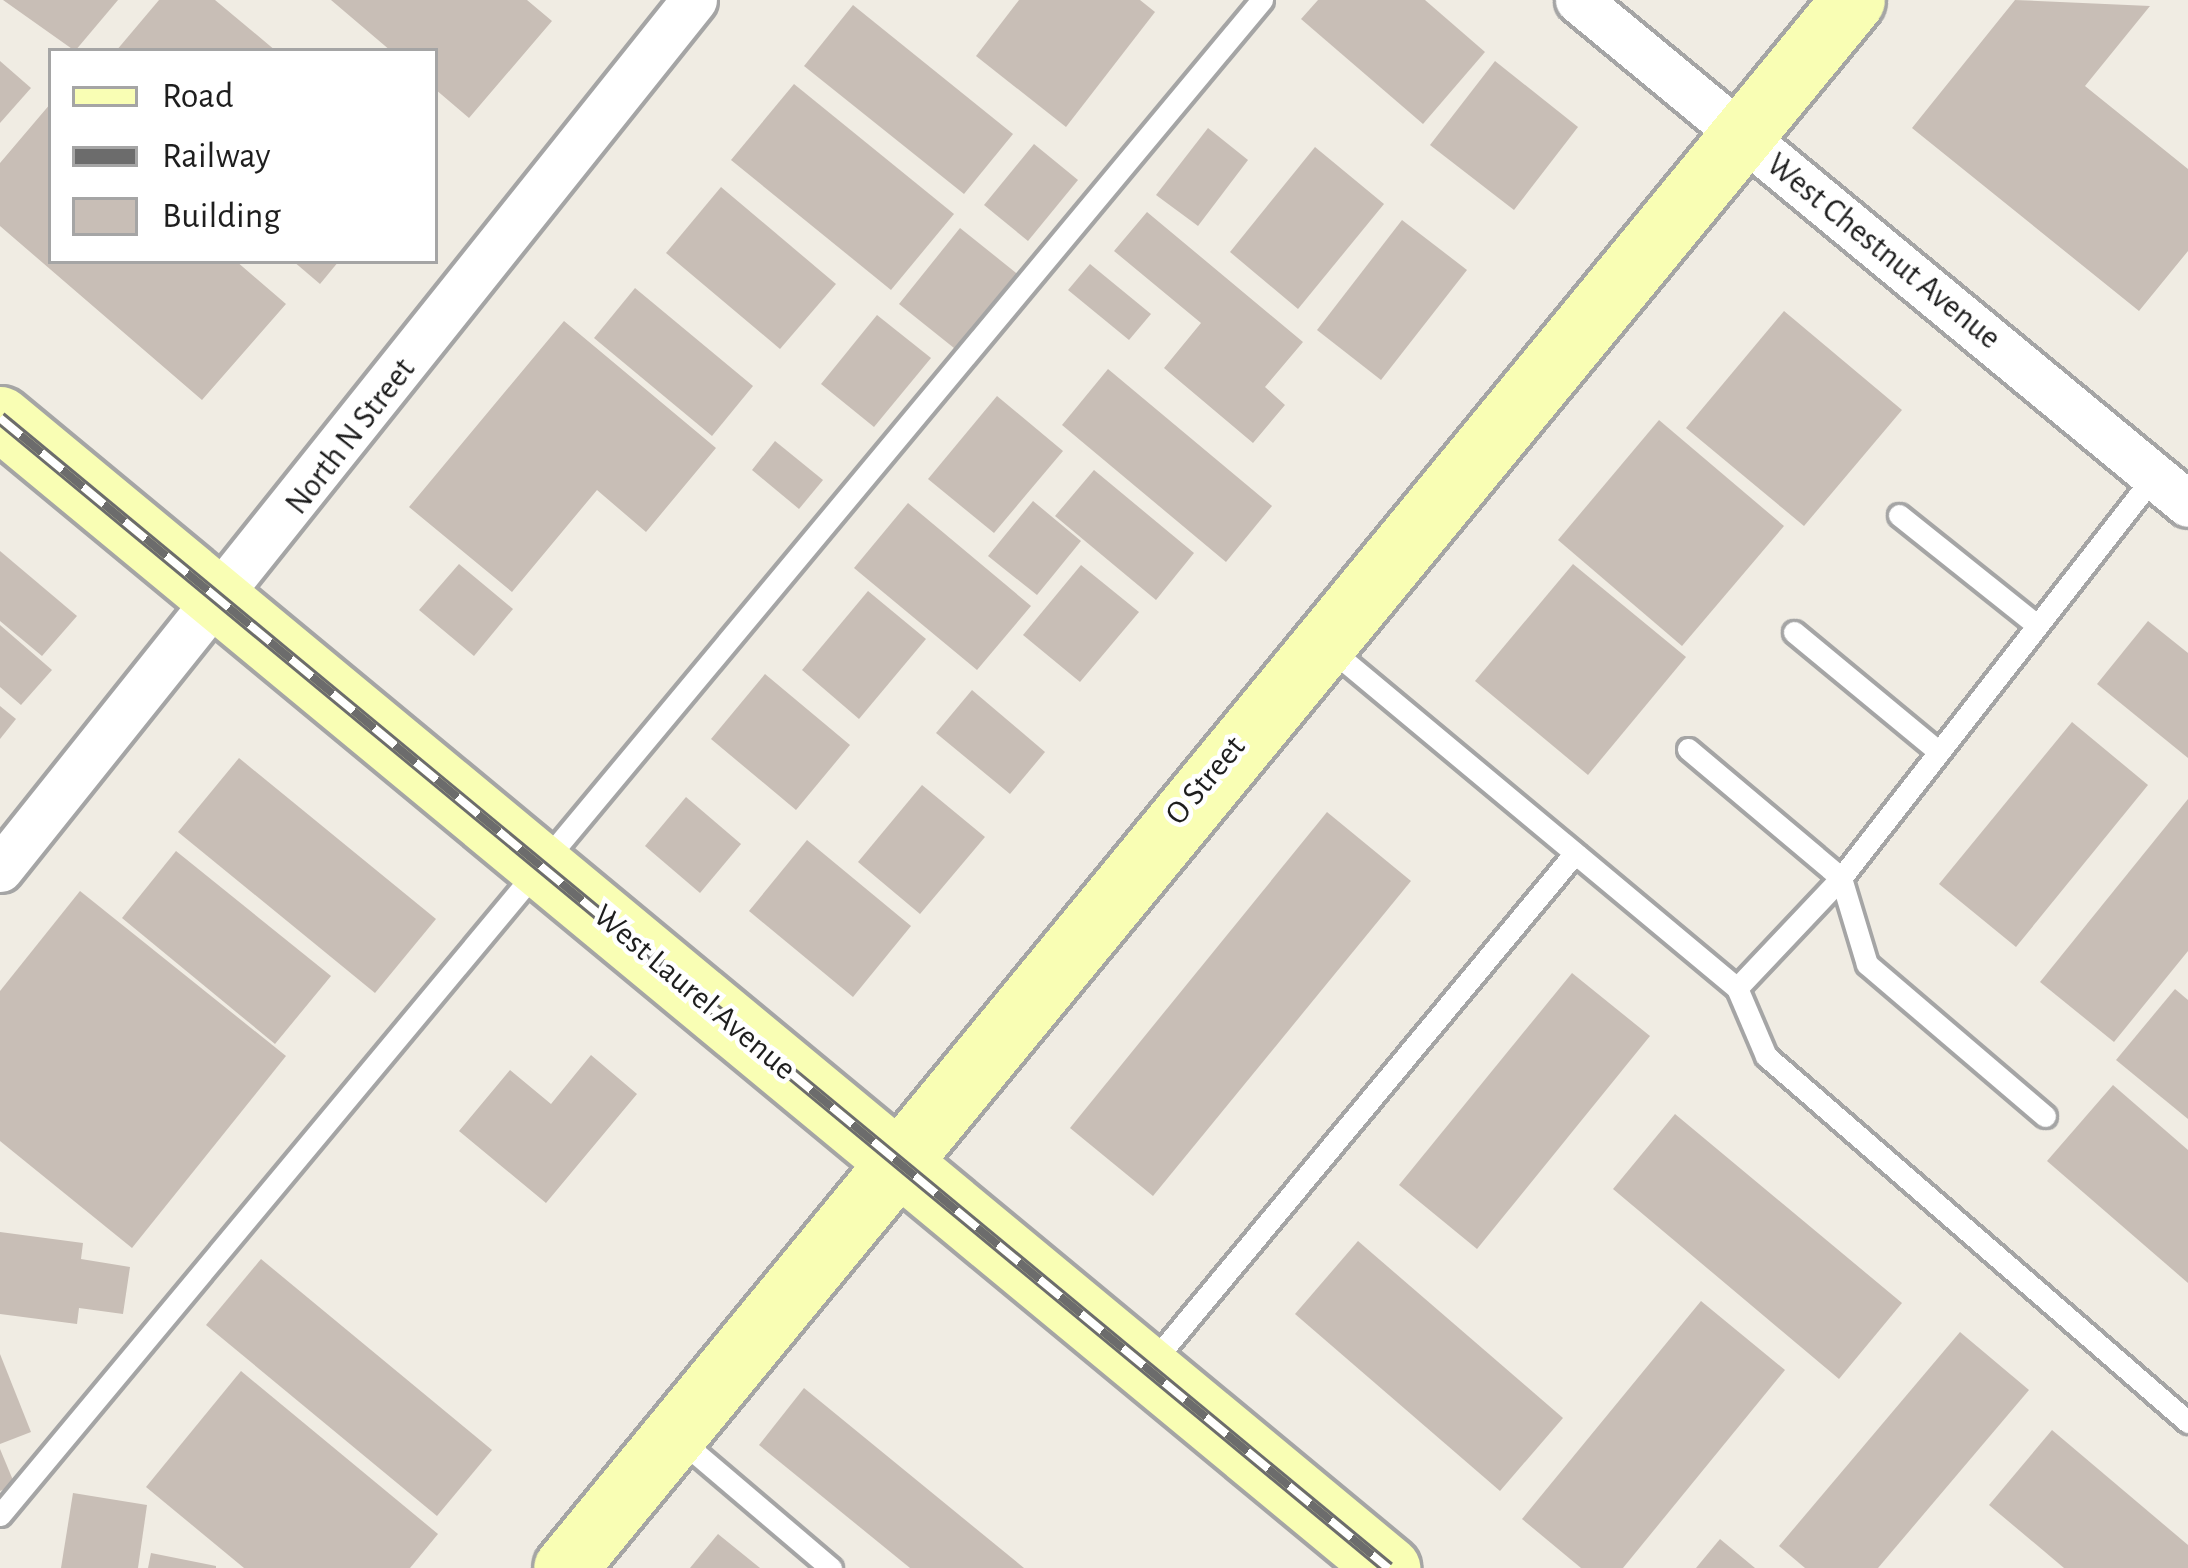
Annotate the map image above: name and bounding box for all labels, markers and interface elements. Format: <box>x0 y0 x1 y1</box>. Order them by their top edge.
legend <box>48 48 438 264</box>
text: Road <box>162 78 234 114</box>
text: Railway <box>162 138 271 174</box>
street label: West Chestnut Avenue <box>1758 145 2008 359</box>
text: Building <box>162 198 281 234</box>
street label: North N Street <box>278 351 424 523</box>
street label: O Street <box>1157 728 1255 834</box>
street label: West Laurel Avenue <box>585 897 803 1089</box>

